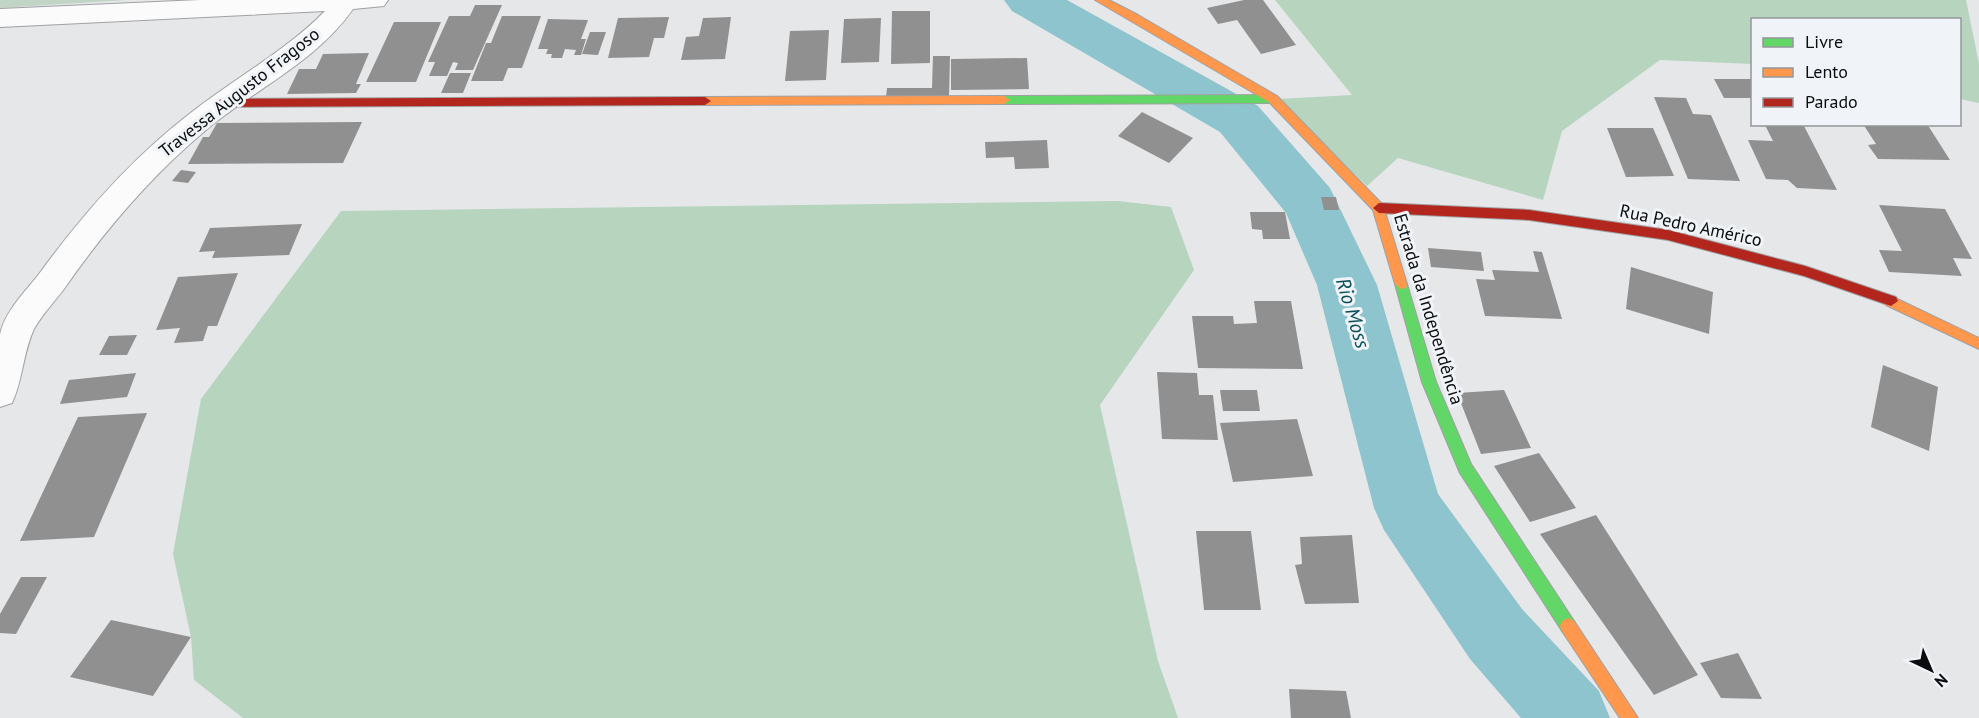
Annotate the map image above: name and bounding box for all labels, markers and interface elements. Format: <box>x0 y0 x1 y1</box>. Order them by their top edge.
legend <box>1751 18 1961 126</box>
street label: Travessa Augusto Fragoso <box>154 22 324 162</box>
text: Livre <box>1805 30 1843 53</box>
text: Lento <box>1805 60 1848 83</box>
text: Parado <box>1805 90 1858 113</box>
street label: Rua Pedro Américo <box>1618 199 1764 251</box>
street label: Estrada da Independência <box>1389 211 1469 407</box>
water label: Rio Moss <box>1330 275 1376 351</box>
north arrow <box>1901 640 1961 700</box>
text: N <box>1931 670 1952 692</box>

